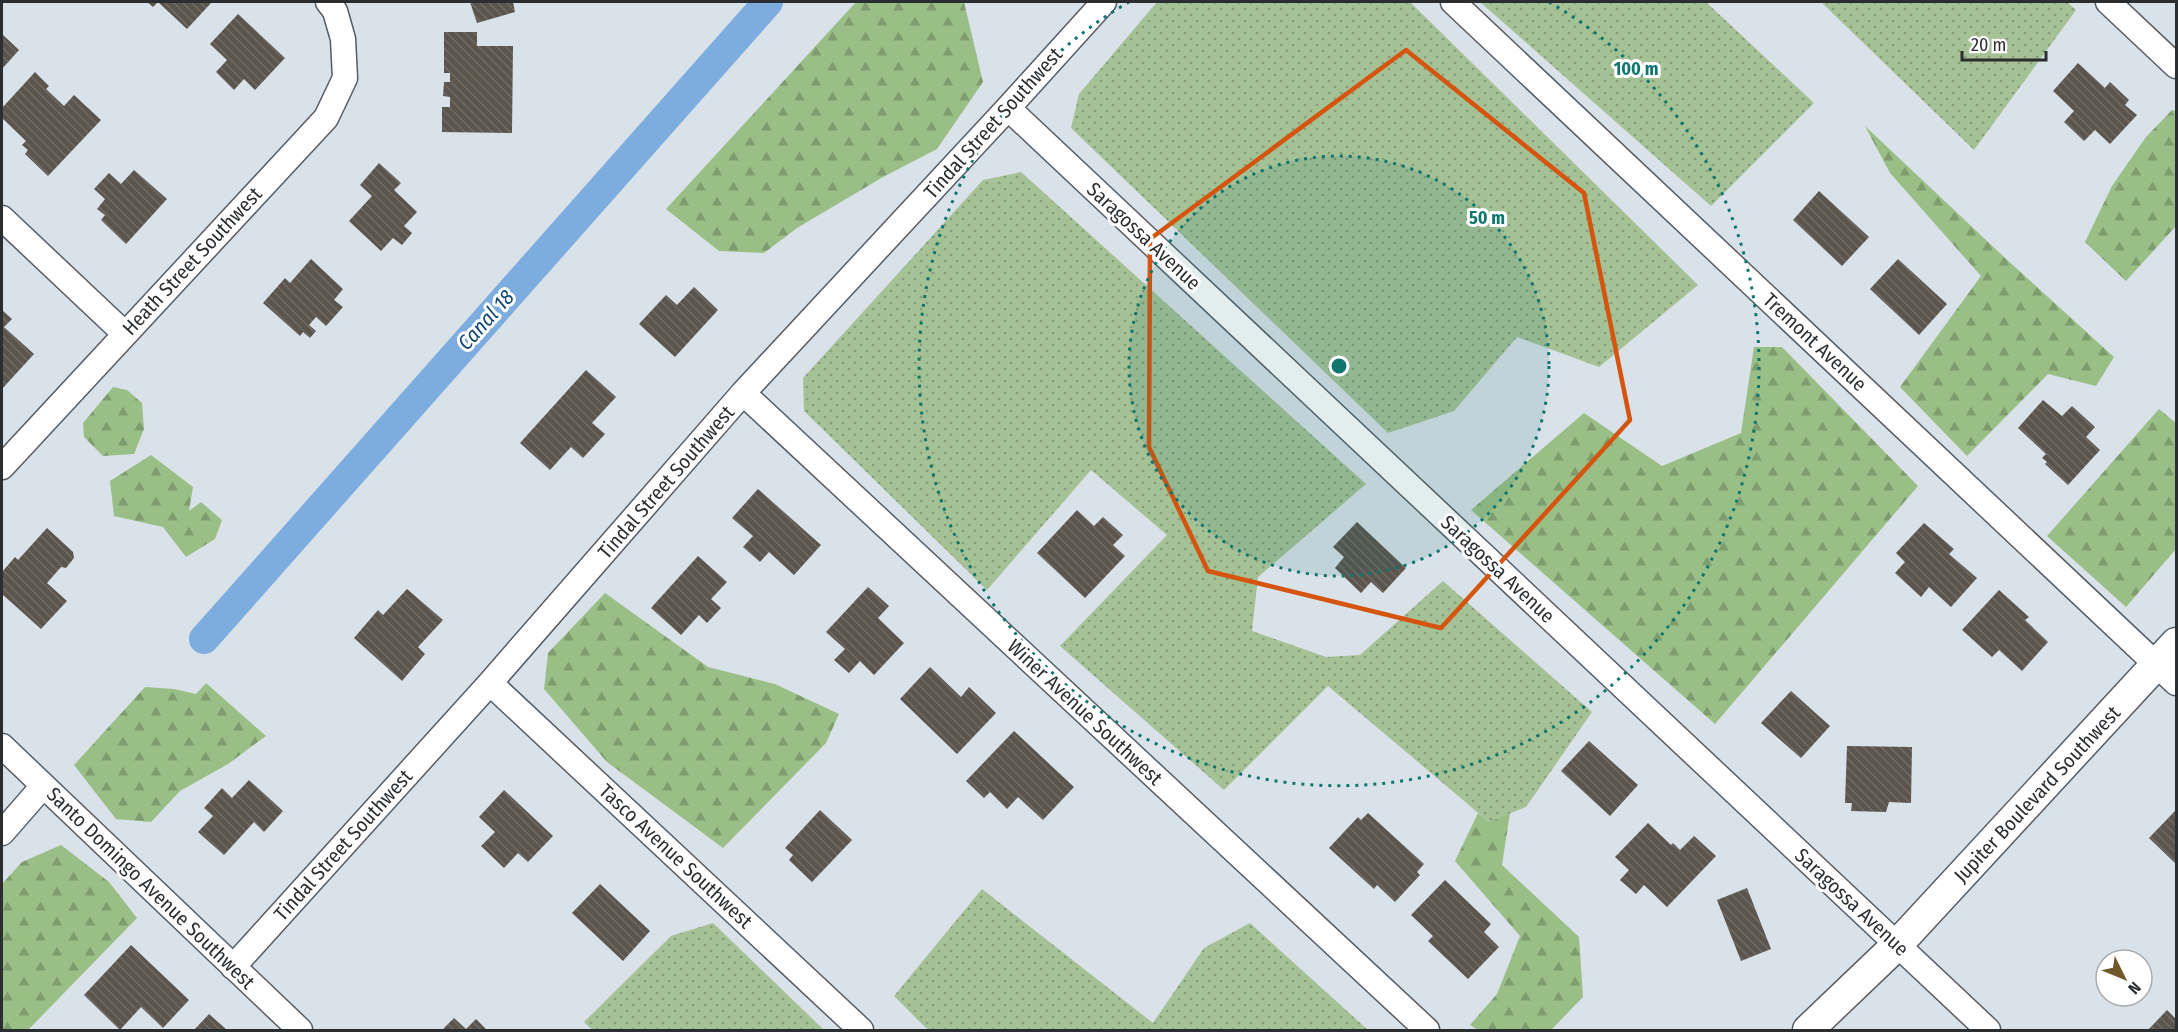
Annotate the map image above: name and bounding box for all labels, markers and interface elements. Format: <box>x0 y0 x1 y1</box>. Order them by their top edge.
scale bar <box>1962 24 2046 62</box>
text: 20 m <box>1971 34 2006 56</box>
street label: Tindal Street Southwest <box>919 42 1067 204</box>
text: 100 m <box>1614 58 1658 80</box>
street label: Saragossa Avenue <box>1082 177 1206 295</box>
street label: Heath Street Southwest <box>117 182 267 340</box>
text: 50 m <box>1469 207 1505 229</box>
water label: Canal 18 <box>452 285 520 355</box>
street label: Tremont Avenue <box>1758 288 1872 396</box>
centre of rings <box>1329 356 1349 376</box>
street label: Tindal Street Southwest <box>593 400 739 563</box>
street label: Saragossa Avenue <box>1436 510 1560 628</box>
street label: Winer Avenue Southwest <box>1003 634 1168 790</box>
street label: Jupiter Boulevard Southwest <box>1949 700 2125 887</box>
street label: Tindal Street Southwest <box>269 764 417 926</box>
street label: Tasco Avenue Southwest <box>594 779 758 934</box>
street label: Santo Domingo Avenue Southwest <box>42 782 260 994</box>
street label: Saragossa Avenue <box>1790 843 1914 961</box>
north arrow <box>2094 948 2154 1008</box>
text: N <box>2124 978 2145 998</box>

